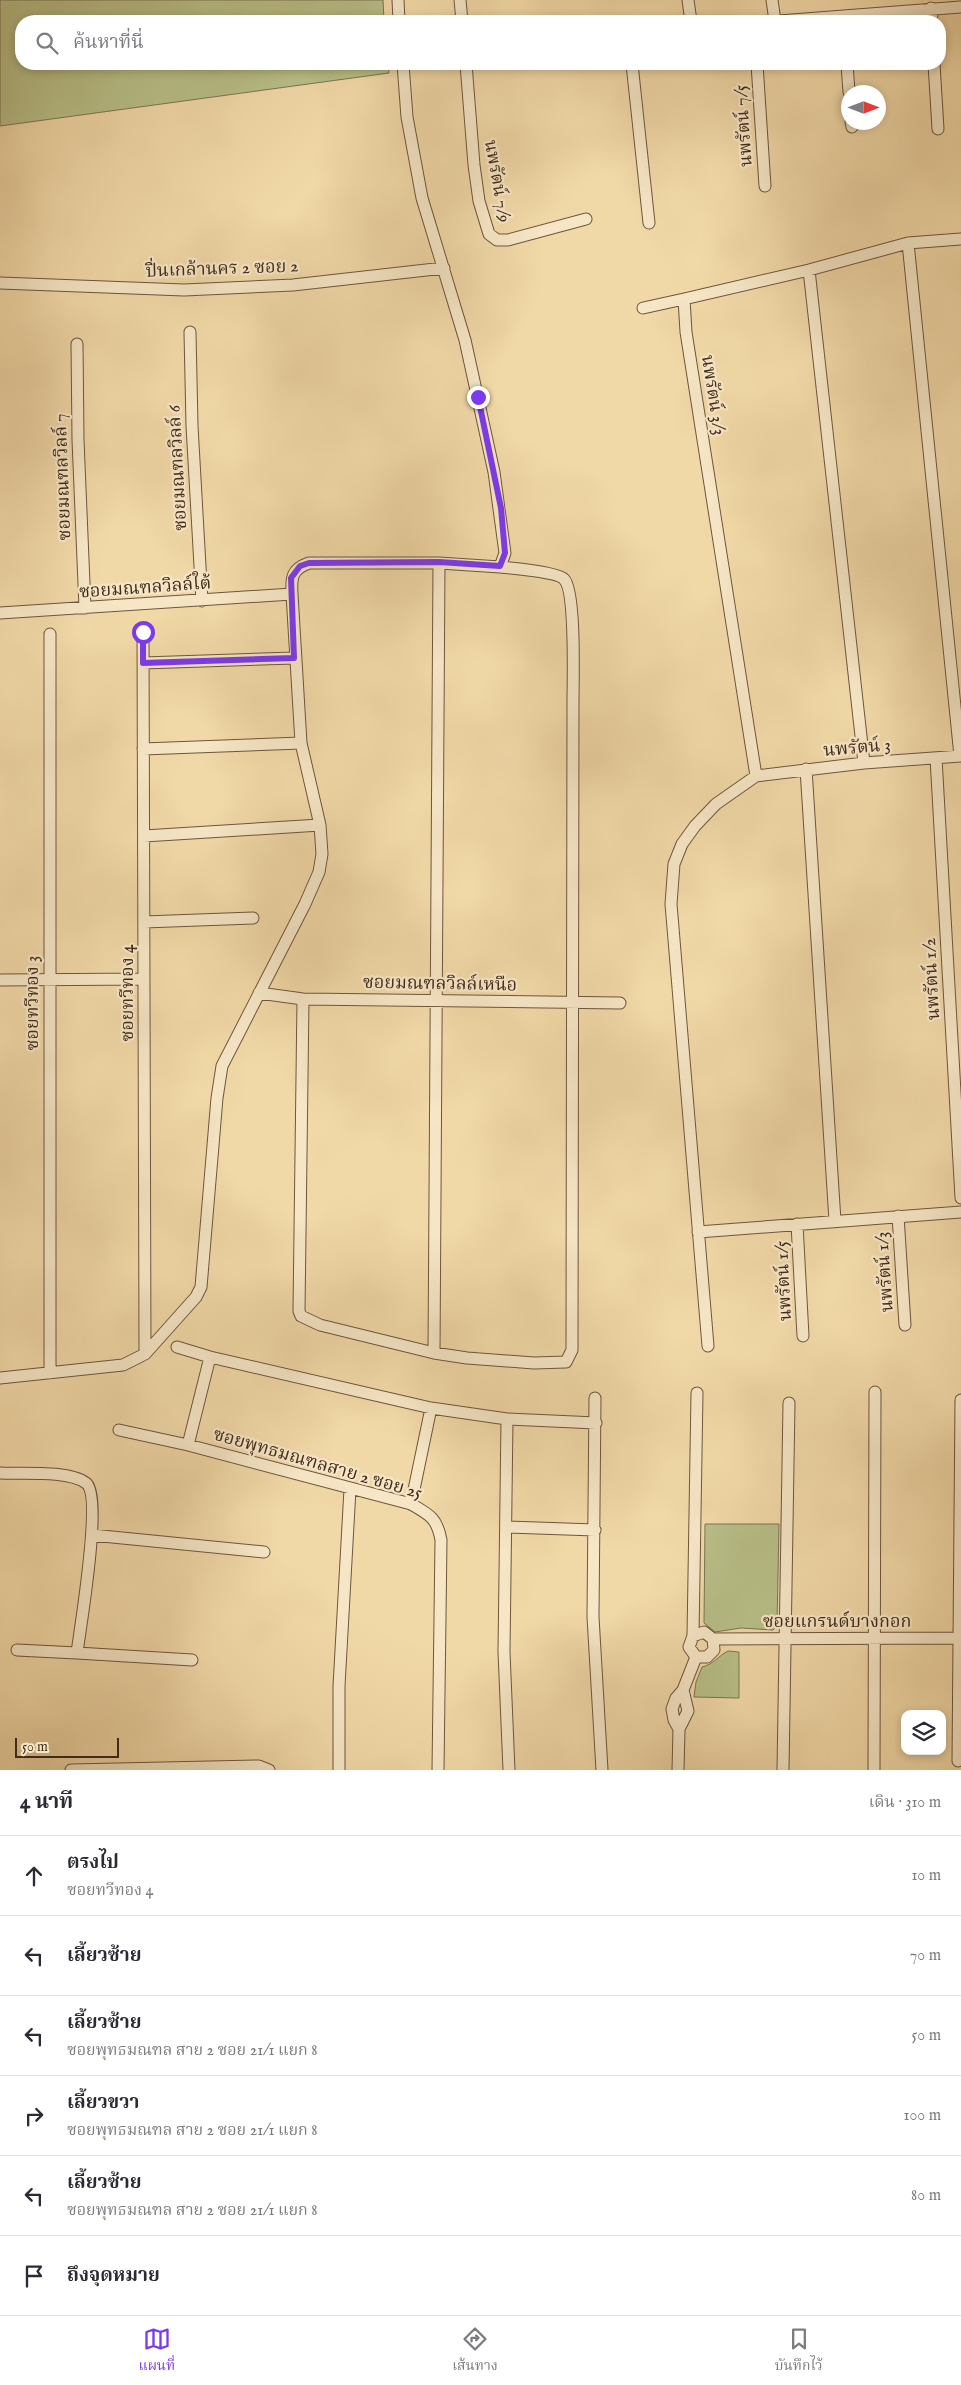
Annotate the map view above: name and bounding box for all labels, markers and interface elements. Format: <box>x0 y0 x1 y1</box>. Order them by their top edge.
search box <box>15 15 946 70</box>
icon: search <box>33 29 61 57</box>
text: ค้นหาที่นี่ <box>73 31 144 55</box>
street label: นพรัตน์ 7/5 <box>729 84 759 168</box>
north arrow <box>841 85 886 130</box>
street label: นพรัตน์ 7/9 <box>478 138 516 224</box>
street label: ปิ่นเกล้านคร 2 ซอย 2 <box>144 252 299 284</box>
street label: นพรัตน์ 3/3 <box>695 353 731 437</box>
route end <box>467 386 490 409</box>
street label: ซอยมณฑลวิลล์ 6 <box>163 404 193 531</box>
street label: ซอยมณฑลวิลล์ 7 <box>49 413 77 541</box>
street label: ซอยมณฑลวิลล์ใต้ <box>78 570 212 605</box>
route start <box>132 621 155 644</box>
street label: นพรัตน์ 3 <box>822 733 892 763</box>
street label: นพรัตน์ 1/2 <box>918 937 946 1021</box>
street label: ซอยทวีทอง 4 <box>117 944 140 1042</box>
street label: ซอยทวีทอง 3 <box>22 955 45 1051</box>
street label: ซอยมณฑลวิลล์เหนือ <box>363 971 517 997</box>
street label: นพรัตน์ 1/3 <box>870 1231 900 1313</box>
street label: นพรัตน์ 1/5 <box>770 1240 798 1322</box>
street label: ซอยพุทธมณฑลสาย 2 ซอย 25 <box>210 1424 425 1505</box>
street label: ซอยแกรนด์บางกอก <box>763 1610 911 1634</box>
map controls <box>901 1710 946 1755</box>
button: layers <box>901 1710 946 1755</box>
scale bar <box>15 1735 119 1758</box>
text: 50 m <box>22 1738 48 1756</box>
text: 4 นาที <box>20 1789 73 1816</box>
text: เดิน · 310 m <box>869 1793 941 1813</box>
text: ตรงไป <box>67 1851 119 1875</box>
icon: ahead <box>20 1862 48 1890</box>
text: 10 m <box>911 1866 941 1886</box>
text: ซอยทวีทอง 4 <box>67 1881 153 1901</box>
icon: left <box>20 1942 48 1970</box>
text: เลี้ยวซ้าย <box>67 1944 141 1968</box>
text: 70 m <box>910 1946 941 1966</box>
text: เลี้ยวซ้าย <box>67 2011 141 2035</box>
icon: left <box>20 2022 48 2050</box>
text: 50 m <box>912 2026 941 2046</box>
text: ซอยพุทธมณฑล สาย 2 ซอย 21/1 แยก 8 <box>67 2041 318 2061</box>
text: เลี้ยวขวา <box>67 2091 139 2115</box>
icon: right <box>20 2102 48 2130</box>
text: 100 m <box>904 2106 941 2126</box>
text: ซอยพุทธมณฑล สาย 2 ซอย 21/1 แยก 8 <box>67 2121 318 2141</box>
text: เลี้ยวซ้าย <box>67 2171 141 2195</box>
icon: left <box>20 2182 48 2210</box>
text: 80 m <box>911 2186 941 2206</box>
text: ซอยพุทธมณฑล สาย 2 ซอย 21/1 แยก 8 <box>67 2201 318 2221</box>
icon: arrive <box>20 2262 48 2290</box>
text: ถึงจุดหมาย <box>67 2264 160 2288</box>
tab: แผนที่ <box>139 2325 175 2377</box>
tab: เส้นทาง <box>452 2325 498 2377</box>
tab: บันทึกไว้ <box>775 2325 823 2377</box>

